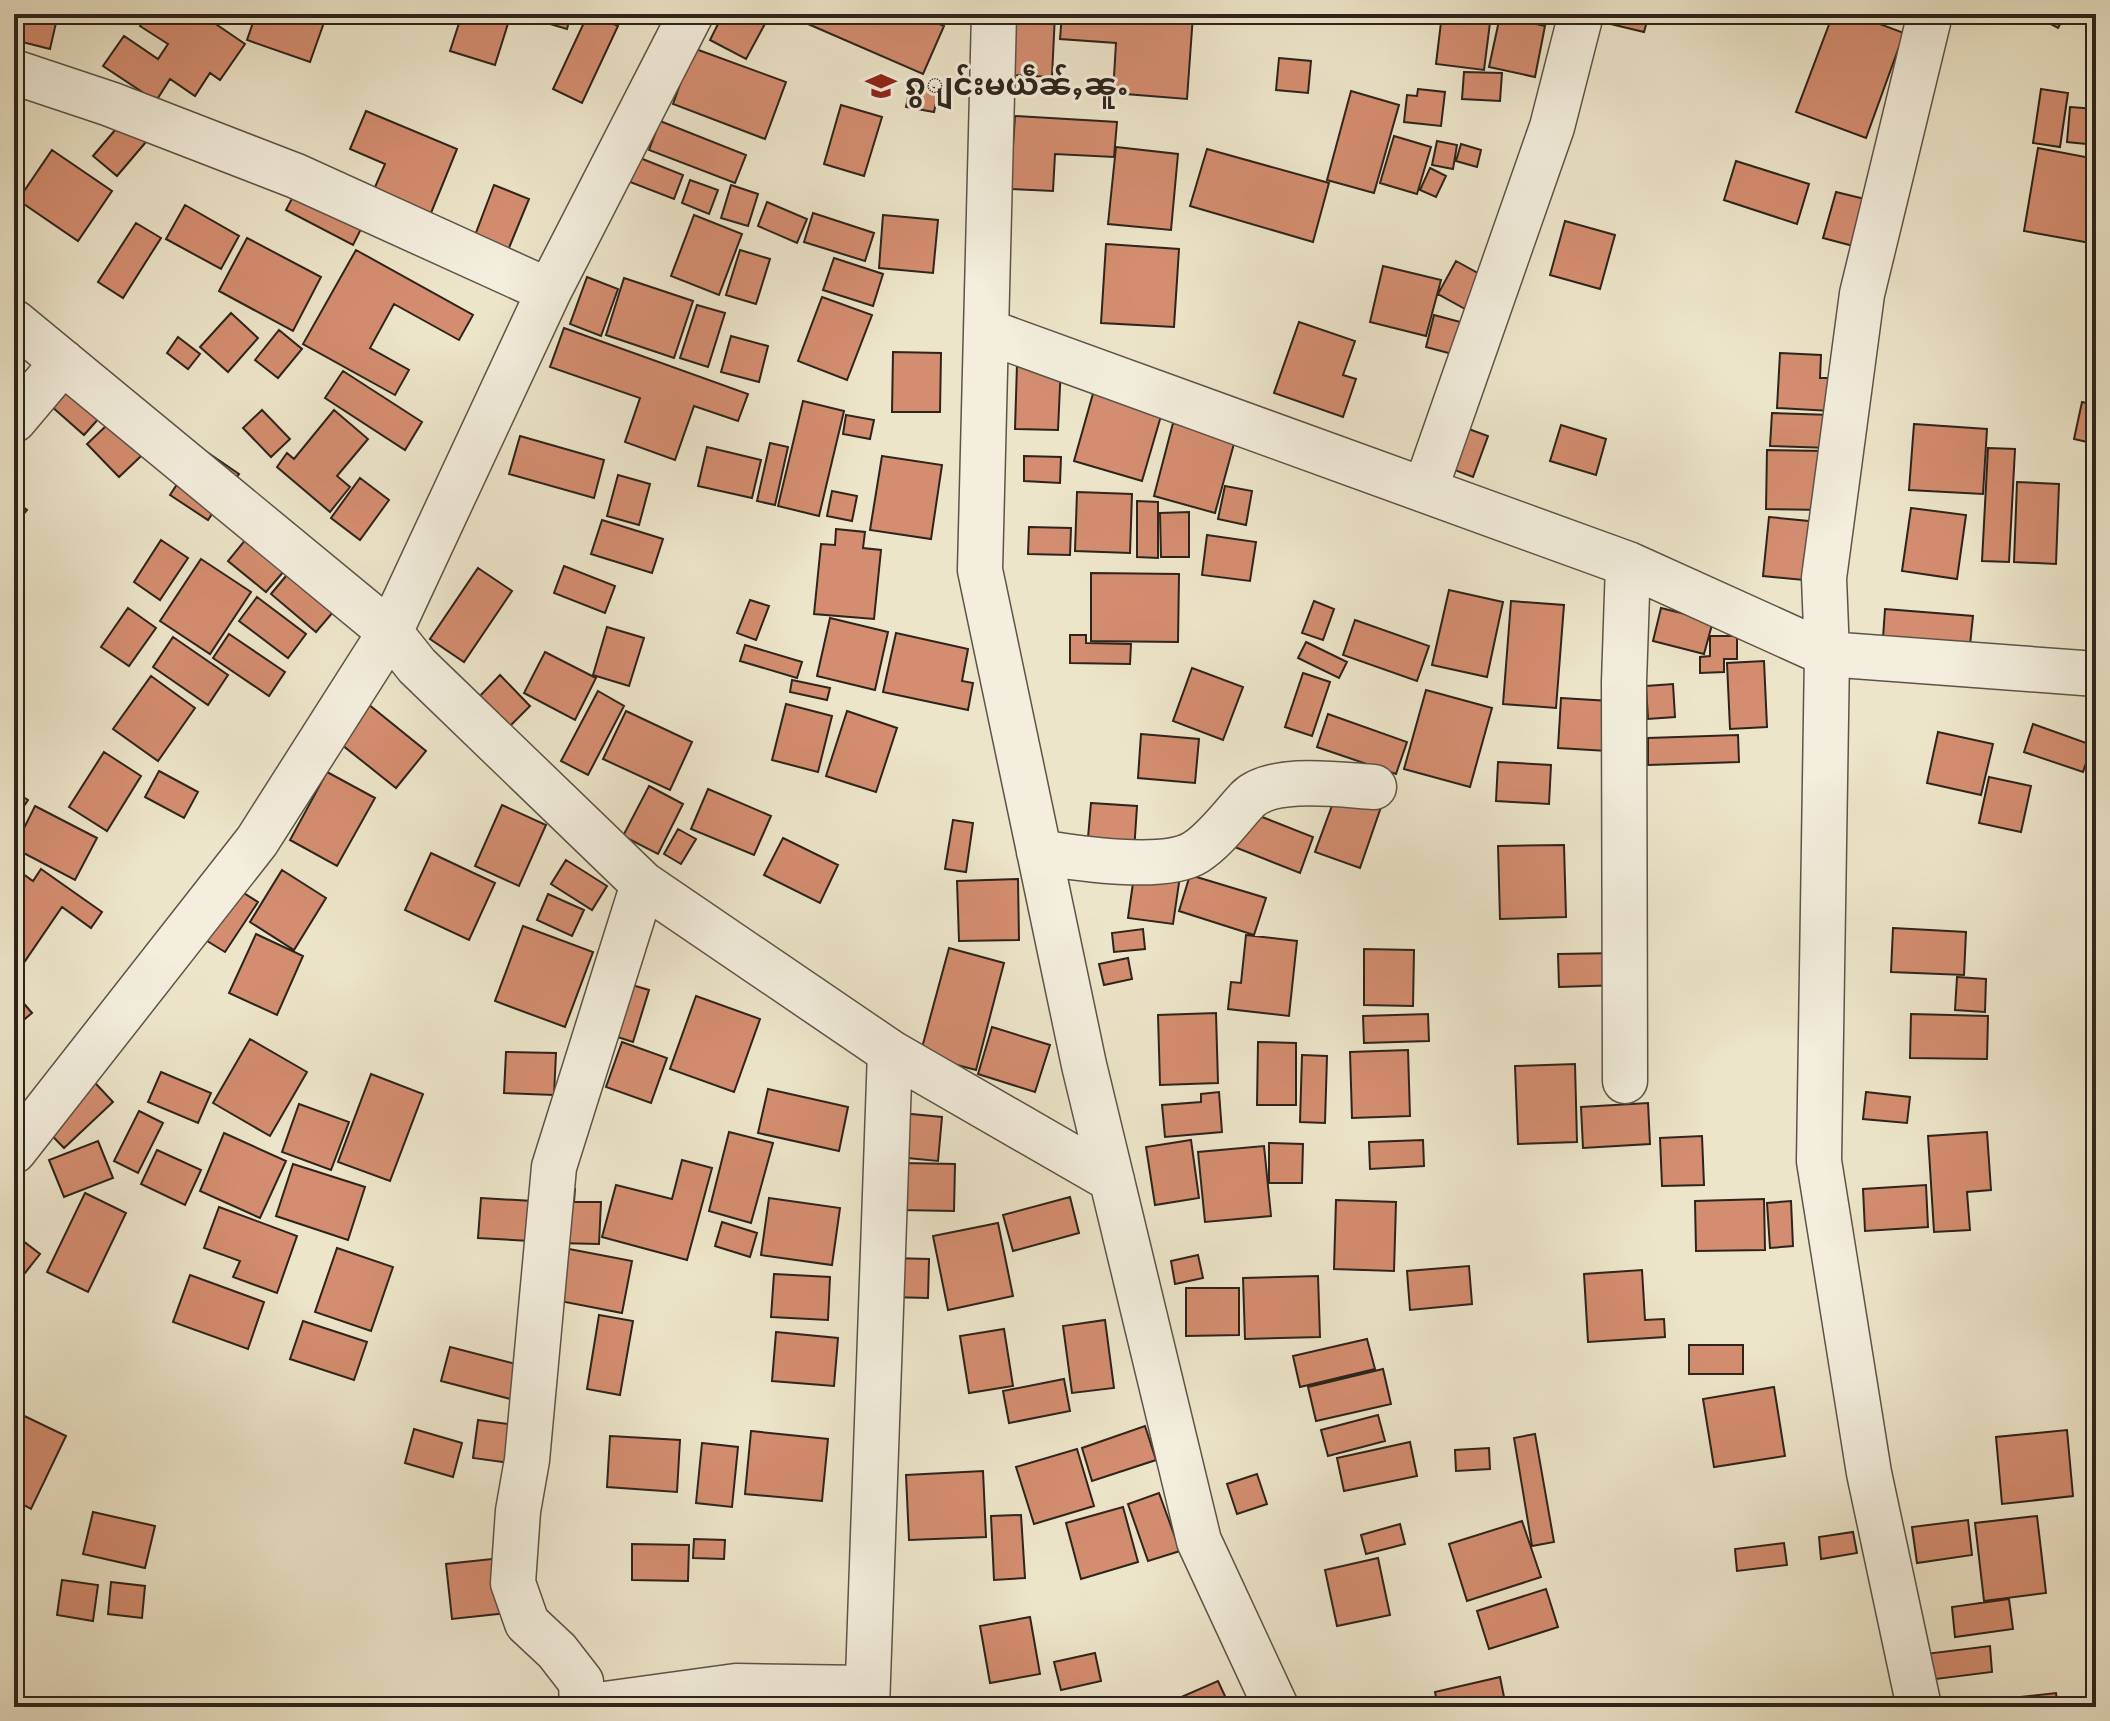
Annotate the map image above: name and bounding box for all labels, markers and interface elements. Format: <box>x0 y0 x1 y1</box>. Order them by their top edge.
place label: ၵွျင်းမယဵၼ်ႇၼူႉ <box>905 64 1129 110</box>
school or university icon: ၵွျင်းမယဵၼ်ႇၼူႉ <box>864 69 898 103</box>

